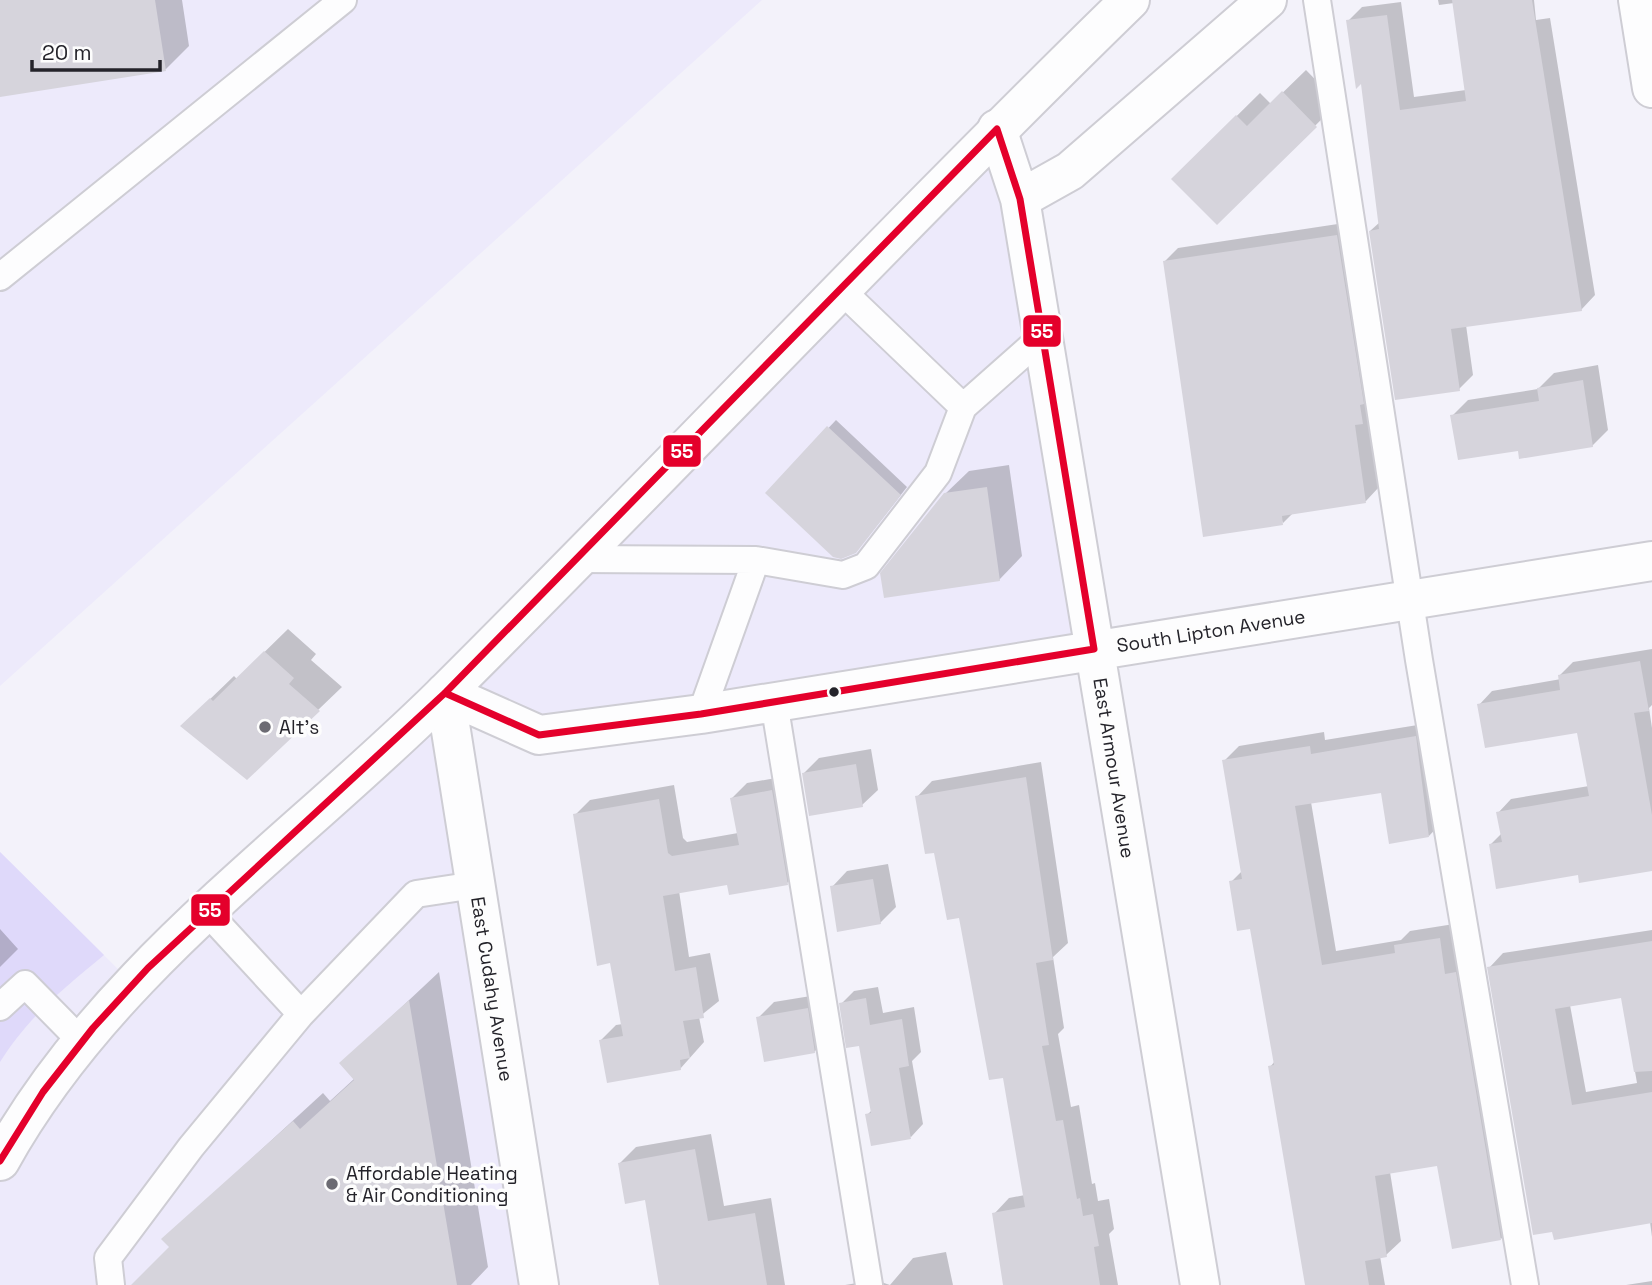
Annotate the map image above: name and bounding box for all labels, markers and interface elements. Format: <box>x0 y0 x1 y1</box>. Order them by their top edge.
scale bar <box>32 28 159 72</box>
text: 20 m <box>42 39 92 66</box>
line badge: 55 <box>1022 314 1062 348</box>
text: 55 <box>1031 319 1053 344</box>
line badge: 55 <box>662 434 702 468</box>
text: 55 <box>671 439 693 464</box>
street label: South Lipton Avenue <box>1115 604 1307 658</box>
street label: East Armour Avenue <box>1087 676 1141 860</box>
unlabelled marker <box>827 685 841 699</box>
place label: Alt's <box>279 715 319 740</box>
marker: Alt's <box>257 719 273 735</box>
line badge: 55 <box>190 893 231 927</box>
street label: East Cudahy Avenue <box>465 895 519 1083</box>
text: 55 <box>199 898 221 923</box>
place label: Affordable Heating & Air Conditioning <box>346 1161 518 1208</box>
marker: Affordable Heating & Air Conditioning <box>324 1176 340 1192</box>

